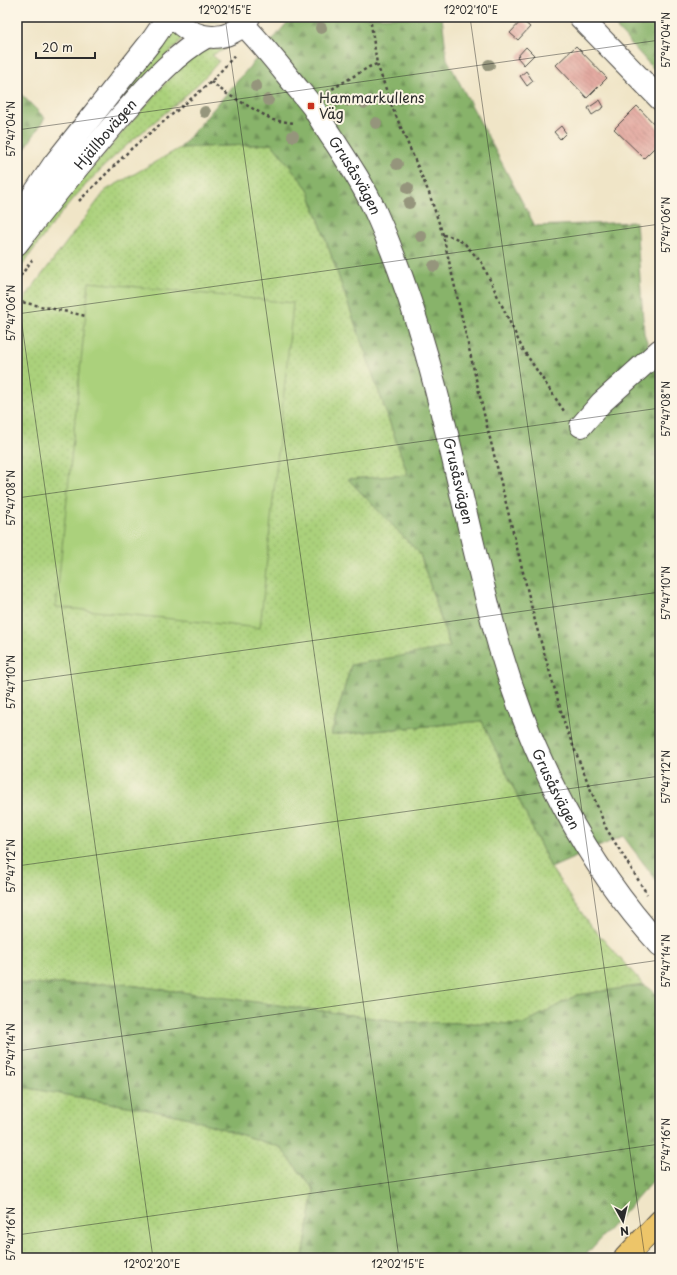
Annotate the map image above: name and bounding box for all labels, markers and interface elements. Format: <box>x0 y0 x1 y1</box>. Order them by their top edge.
text: 12°02'15"E <box>198 2 252 17</box>
text: 12°02'10"E <box>444 2 498 17</box>
text: 57°47'04"N <box>658 12 673 68</box>
scale bar <box>36 34 95 60</box>
text: 20 m <box>42 38 73 56</box>
place label: Hammarkullens Väg <box>319 87 424 124</box>
street label: Hjällbovägen <box>69 94 141 174</box>
text: 57°47'04"N <box>3 101 18 157</box>
marker: Hammarkullens Väg <box>306 101 316 111</box>
street label: Grusåsvägen <box>324 132 386 218</box>
text: 57°47'06"N <box>658 197 673 253</box>
text: 57°47'06"N <box>3 285 18 341</box>
text: 57°47'08"N <box>658 381 673 437</box>
street label: Grusåsvägen <box>438 436 479 526</box>
text: 57°47'08"N <box>3 470 18 526</box>
text: 57°47'10"N <box>658 566 673 620</box>
text: 57°47'10"N <box>3 655 18 709</box>
street label: Grusåsvägen <box>527 745 585 833</box>
text: 57°47'12"N <box>658 750 673 804</box>
text: 57°47'12"N <box>3 839 18 893</box>
text: 57°47'14"N <box>658 934 673 988</box>
text: 57°47'14"N <box>3 1023 18 1077</box>
text: 57°47'16"N <box>658 1118 673 1172</box>
north arrow <box>603 1201 643 1241</box>
text: 57°47'16"N <box>3 1207 18 1261</box>
text: N <box>619 1222 630 1240</box>
text: 12°02'20"E <box>124 1256 180 1271</box>
text: 12°02'15"E <box>371 1256 425 1271</box>

